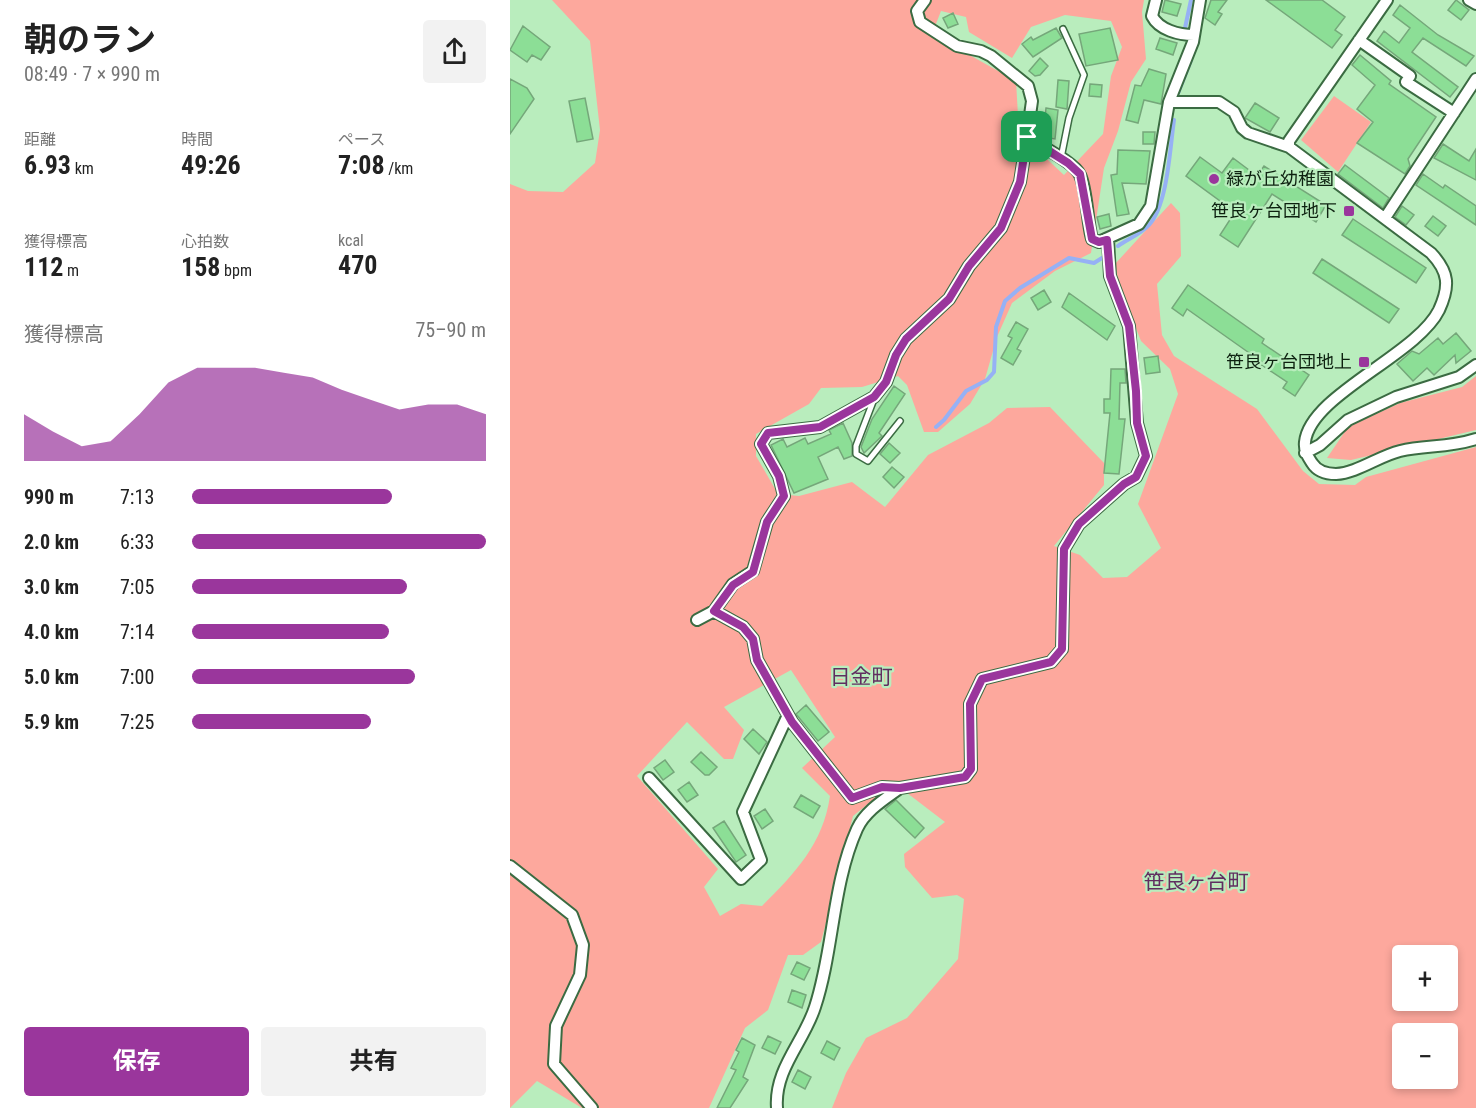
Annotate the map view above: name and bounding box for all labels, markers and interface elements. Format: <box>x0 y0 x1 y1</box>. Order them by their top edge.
text: 朝のラン <box>24 20 156 59</box>
button: share <box>423 20 486 83</box>
text: 08:49 · 7 × 990 m <box>24 62 160 86</box>
pin <box>1001 111 1052 162</box>
icon: arrive <box>1010 120 1043 153</box>
text: 距離 <box>24 130 56 149</box>
text: 時間 <box>181 130 213 149</box>
text: ペース <box>338 130 385 149</box>
text: 6.93 <box>24 150 71 180</box>
text: 49:26 <box>181 150 241 180</box>
text: 7:08 <box>338 150 385 180</box>
text: km <box>71 159 94 178</box>
text: /km <box>385 159 413 178</box>
place label: 緑が丘幼稚園 <box>1226 168 1334 189</box>
marker: 緑が丘幼稚園 <box>1207 172 1221 186</box>
place label: 笹良ヶ台団地下 <box>1211 200 1337 221</box>
marker: 笹良ヶ台団地下 <box>1342 204 1356 218</box>
text: kcal <box>338 231 364 250</box>
text: 獲得標高 <box>24 232 88 251</box>
text: 心拍数 <box>181 232 229 251</box>
text: 470 <box>338 250 377 280</box>
text: 112 <box>24 252 63 282</box>
text: 158 <box>181 252 220 282</box>
text: m <box>63 261 79 280</box>
text: bpm <box>220 261 252 280</box>
text: 75–90 m <box>415 318 486 342</box>
text: 獲得標高 <box>24 322 104 346</box>
place label: 笹良ヶ台団地上 <box>1226 351 1352 372</box>
marker: 笹良ヶ台団地上 <box>1357 355 1371 369</box>
text: 990 m <box>24 485 74 509</box>
text: 7:13 <box>120 485 154 509</box>
text: 2.0 km <box>24 530 79 554</box>
text: 6:33 <box>120 530 154 554</box>
text: 3.0 km <box>24 575 79 599</box>
text: 7:05 <box>120 575 154 599</box>
text: 4.0 km <box>24 620 79 644</box>
text: 7:14 <box>120 620 154 644</box>
text: 5.0 km <box>24 665 79 689</box>
text: 7:00 <box>120 665 154 689</box>
district label: 日金町 <box>830 665 893 689</box>
text: 5.9 km <box>24 710 79 734</box>
text: 7:25 <box>120 710 154 734</box>
district label: 笹良ヶ台町 <box>1144 870 1249 894</box>
map controls <box>1392 945 1458 1089</box>
button: + <box>1392 945 1458 1011</box>
button: − <box>1392 1023 1458 1089</box>
button: 保存 <box>24 1027 249 1096</box>
button: 共有 <box>261 1027 486 1096</box>

